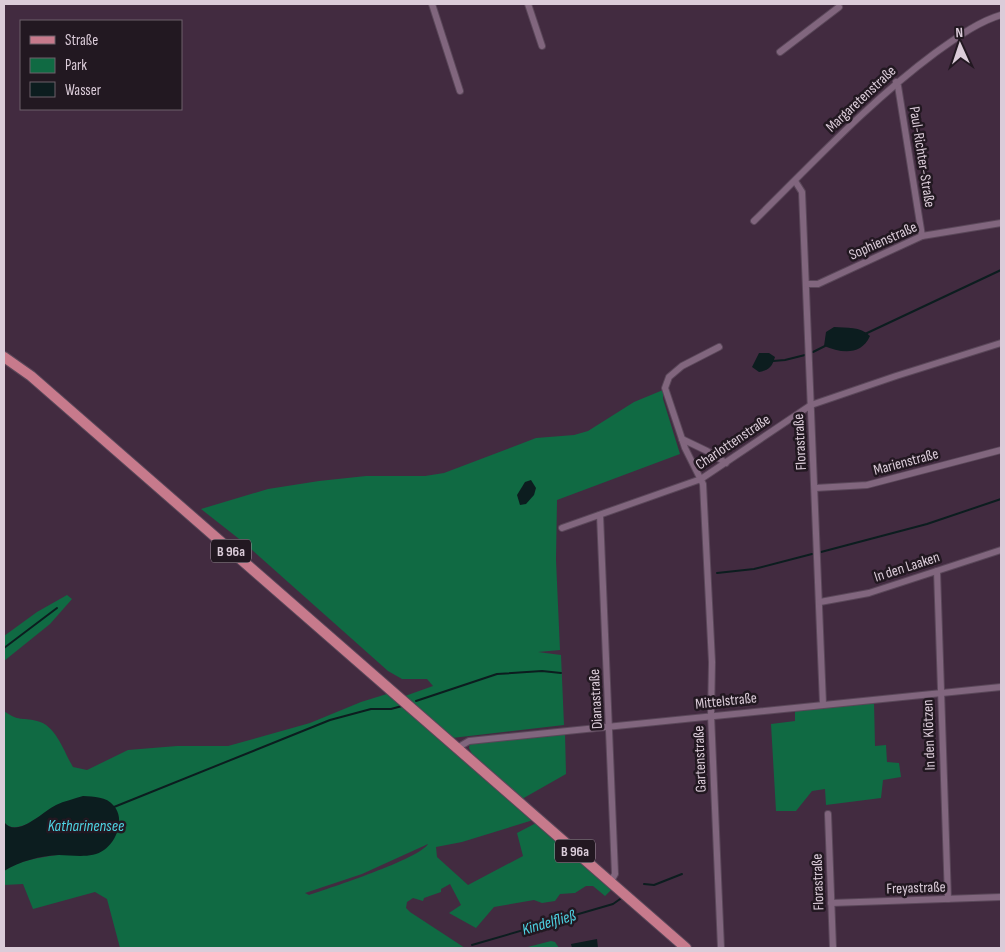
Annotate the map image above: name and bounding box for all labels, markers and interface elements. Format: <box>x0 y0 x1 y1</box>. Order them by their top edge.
legend <box>20 20 182 110</box>
north arrow <box>935 20 985 70</box>
text: N <box>955 24 964 41</box>
text: Straße <box>65 31 98 50</box>
text: Park <box>65 56 87 75</box>
street label: Margaretenstraße <box>822 62 900 136</box>
text: Wasser <box>65 81 102 100</box>
street label: Paul-Richter-Straße <box>905 105 939 209</box>
street label: Sophienstraße <box>846 218 920 264</box>
street label: Charlottenstraße <box>692 410 774 474</box>
street label: Florastraße <box>789 413 811 471</box>
street label: Marienstraße <box>871 444 941 480</box>
road number: B 96a <box>211 540 251 562</box>
street label: In den Laaken <box>872 547 942 587</box>
street label: Dianastraße <box>585 668 607 730</box>
street label: Mittelstraße <box>694 688 758 714</box>
street label: In den Klötzen <box>918 699 940 771</box>
street label: Gartenstraße <box>689 725 711 793</box>
water label: Katharinensee <box>48 817 124 836</box>
road number: B 96a <box>555 839 595 862</box>
street label: Florastraße <box>808 853 828 911</box>
street label: Freyastraße <box>886 877 946 899</box>
water label: Kindelfließ <box>520 906 579 940</box>

